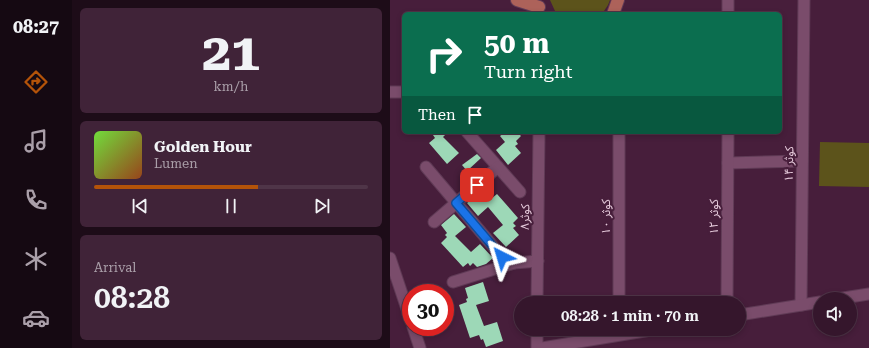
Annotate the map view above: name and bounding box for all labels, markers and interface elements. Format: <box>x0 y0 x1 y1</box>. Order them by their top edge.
text: 08:27 <box>13 16 59 37</box>
text: 21 <box>202 22 260 83</box>
text: 50 m <box>484 27 549 60</box>
icon: right <box>418 28 470 80</box>
text: Turn right <box>484 61 572 82</box>
icon: directions <box>22 68 50 96</box>
text: km/h <box>214 79 248 94</box>
icon: arrive <box>464 104 486 126</box>
text: Then <box>418 106 456 124</box>
icon: music <box>22 127 50 155</box>
text: Golden Hour <box>154 138 252 156</box>
street label: کوثر ۱۴ <box>782 145 796 182</box>
text: Lumen <box>154 156 198 171</box>
pin <box>460 168 494 202</box>
icon: arrive <box>466 174 488 196</box>
icon: phone <box>22 186 50 214</box>
icon: previous <box>129 195 151 217</box>
icon: pause <box>220 195 242 217</box>
icon: next <box>311 195 333 217</box>
street label: کوثر ۱۰ <box>599 198 613 235</box>
street label: کوثر ۱۲ <box>707 198 721 235</box>
street label: کوثر۸ <box>518 203 532 230</box>
position arrow <box>481 236 523 278</box>
icon: climate <box>22 245 50 273</box>
text: Arrival <box>94 260 136 275</box>
text: 08:28 <box>94 280 170 315</box>
speed limit sign: 30 <box>402 284 454 336</box>
map controls <box>813 292 857 336</box>
button: sound <box>813 292 857 336</box>
icon: car <box>22 304 50 332</box>
text: 08:28 · 1 min · 70 m <box>561 307 699 325</box>

